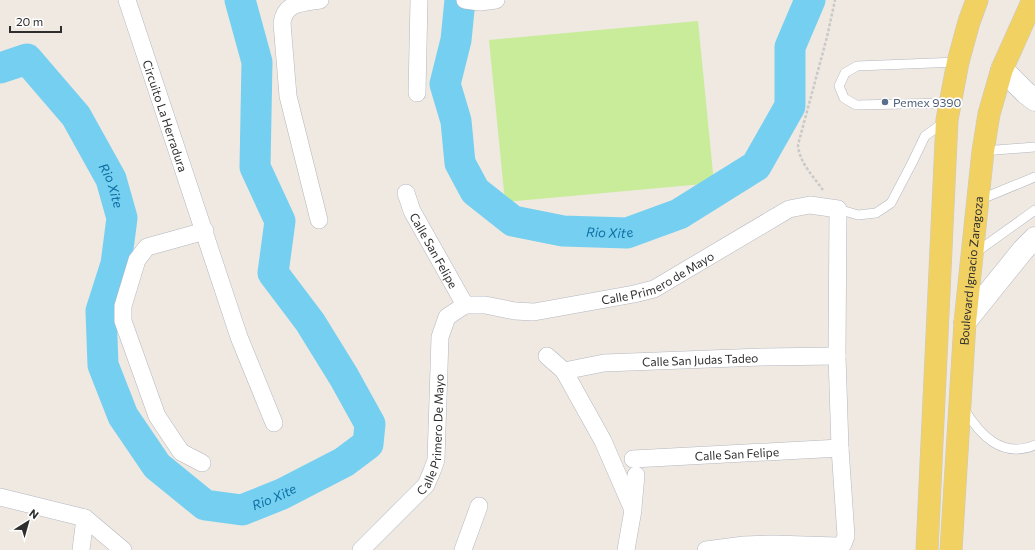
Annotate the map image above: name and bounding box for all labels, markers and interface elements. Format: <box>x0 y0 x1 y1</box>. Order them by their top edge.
scale bar <box>10 8 61 34</box>
text: 20 m <box>16 14 43 28</box>
street label: Circuito La Herradura <box>140 58 191 174</box>
place label: Pemex 9390 <box>893 95 962 109</box>
marker: Pemex 9390 <box>880 97 890 107</box>
water label: Rio Xite <box>96 160 127 210</box>
street label: Boulevard Ignacio Zaragoza <box>957 196 985 346</box>
street label: Calle San Felipe <box>407 210 461 290</box>
water label: Rio Xite <box>586 223 635 241</box>
street label: Calle Primero de Mayo <box>600 248 716 307</box>
street label: Calle San Judas Tadeo <box>642 350 759 369</box>
street label: Calle Primero De Mayo <box>413 374 446 498</box>
street label: Calle San Felipe <box>694 444 779 463</box>
water label: Rio Xite <box>250 480 299 513</box>
north arrow <box>8 502 48 542</box>
text: N <box>27 506 42 521</box>

